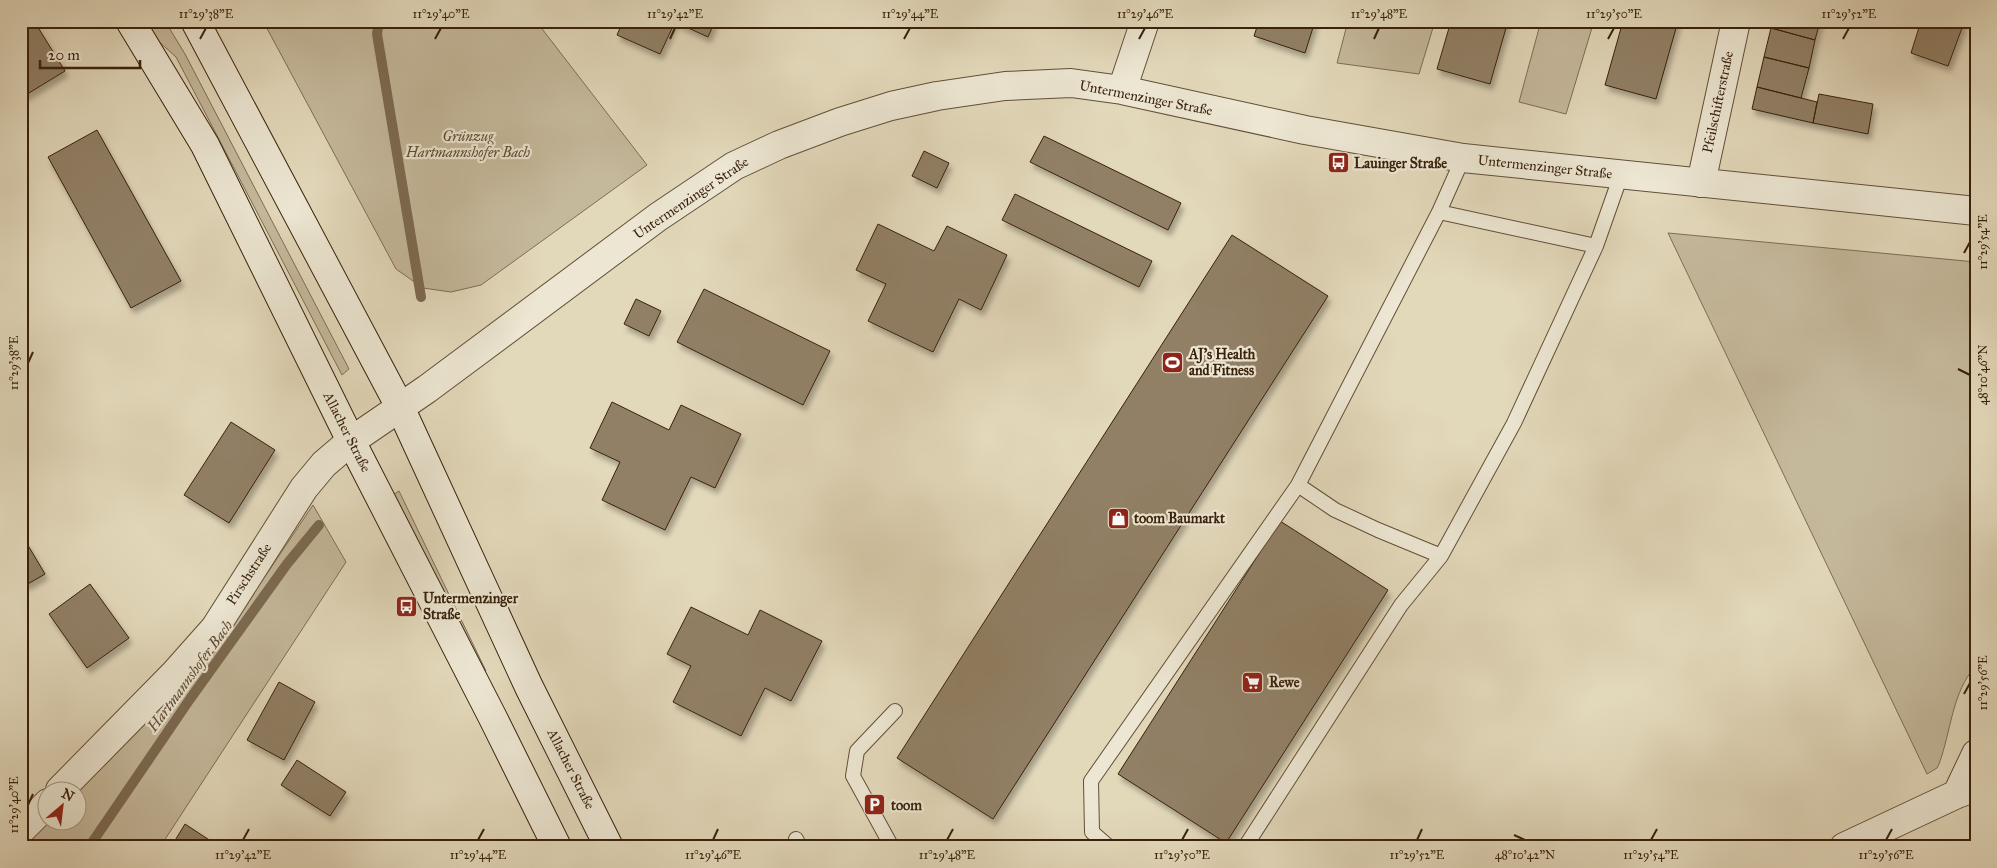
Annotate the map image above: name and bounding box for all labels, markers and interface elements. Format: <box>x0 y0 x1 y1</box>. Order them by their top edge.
text: 11°29'38"E <box>179 7 234 21</box>
text: 11°29'40"E <box>412 7 470 21</box>
text: 11°29'42"E <box>647 7 703 21</box>
text: 11°29'44"E <box>882 7 939 21</box>
text: 11°29'46"E <box>1117 7 1174 21</box>
text: 11°29'48"E <box>1351 7 1408 21</box>
text: 11°29'50"E <box>1586 7 1642 21</box>
text: 11°29'52"E <box>1822 7 1877 21</box>
scale bar <box>40 38 140 70</box>
text: 20 m <box>48 46 80 64</box>
street label: Pfeilschifterstraße <box>1699 49 1737 155</box>
street label: Untermenzinger Straße <box>1078 77 1214 119</box>
park label: Grünzug Hartmannshofer Bach <box>405 128 530 161</box>
bus stop icon: Lauinger Straße <box>1326 151 1350 175</box>
street label: Untermenzinger Straße <box>1477 151 1613 183</box>
street label: Untermenzinger Straße <box>630 153 752 243</box>
place label: Lauinger Straße <box>1354 155 1447 173</box>
text: 11°29'54"E <box>1976 214 1990 270</box>
text: 11°29'38"E <box>7 335 21 390</box>
text: 48°10'46"N <box>1976 345 1990 405</box>
place label: AJ's Health and Fitness <box>1188 346 1256 379</box>
sports icon: AJ's Health and Fitness <box>1161 350 1185 374</box>
street label: Allacher Straße <box>319 388 375 475</box>
shop icon: toom Baumarkt <box>1106 506 1130 530</box>
place label: toom Baumarkt <box>1133 510 1225 527</box>
street label: Pirschstraße <box>223 540 275 608</box>
place label: Untermenzinger Straße <box>423 590 519 623</box>
bus stop icon: Untermenzinger Straße <box>395 594 419 618</box>
water label: Hartmannshofer Bach <box>143 616 237 736</box>
text: 11°29'56"E <box>1976 655 1990 711</box>
supermarket icon: Rewe <box>1241 670 1265 694</box>
place label: Rewe <box>1269 674 1300 691</box>
street label: Allacher Straße <box>543 725 599 812</box>
text: 11°29'40"E <box>7 776 21 834</box>
north arrow <box>38 780 88 830</box>
text: N <box>59 785 77 805</box>
parking icon: toom <box>863 793 887 817</box>
place label: toom <box>890 797 922 814</box>
text: 11°29'42"E <box>215 848 271 862</box>
text: 11°29'44"E <box>450 848 507 862</box>
text: 11°29'46"E <box>685 848 742 862</box>
text: 11°29'48"E <box>919 848 976 862</box>
text: 11°29'50"E <box>1154 848 1210 862</box>
text: 11°29'52"E <box>1390 848 1445 862</box>
text: 48°10'42"N <box>1495 848 1555 862</box>
text: 11°29'54"E <box>1623 848 1679 862</box>
text: 11°29'56"E <box>1858 848 1914 862</box>

